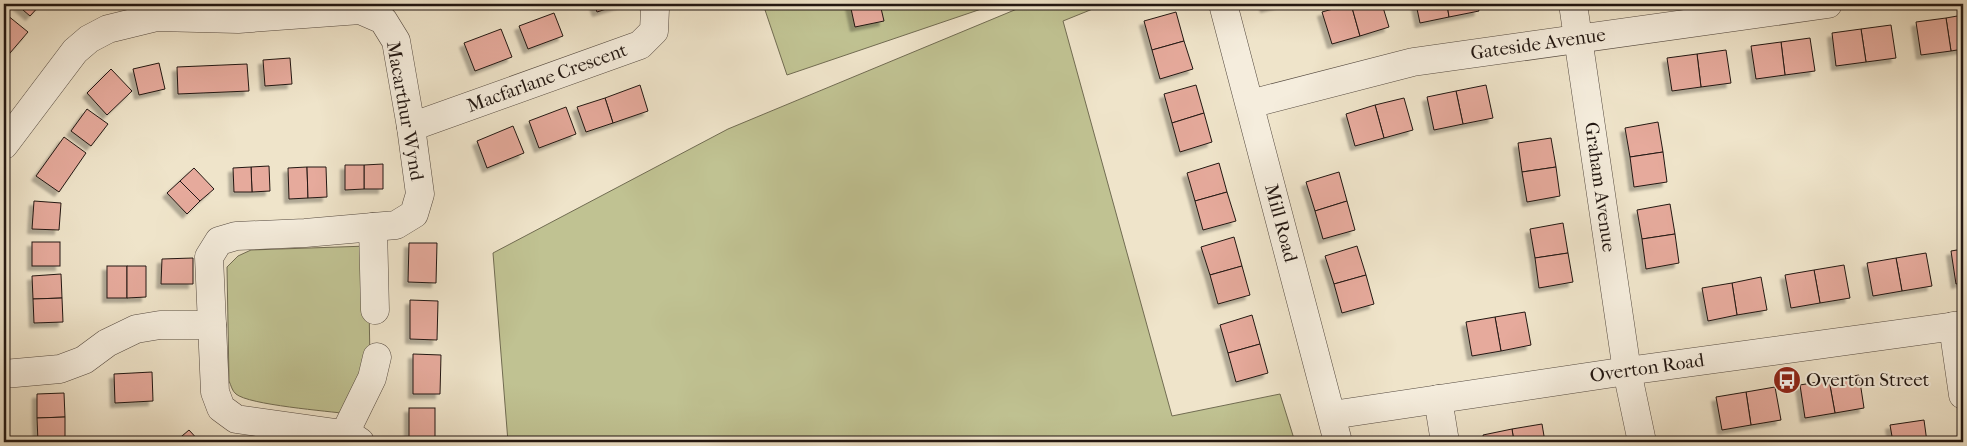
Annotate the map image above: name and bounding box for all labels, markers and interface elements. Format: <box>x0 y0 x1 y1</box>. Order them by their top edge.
street label: Gateside Avenue <box>1469 24 1607 64</box>
street label: Macfarlane Crescent <box>464 39 630 117</box>
street label: Macarthur Wynd <box>382 40 428 183</box>
street label: Graham Avenue <box>1580 121 1620 253</box>
street label: Mill Road <box>1260 182 1302 265</box>
street label: Overton Road <box>1588 349 1706 387</box>
bus stop icon: Overton Street <box>1772 365 1802 395</box>
place label: Overton Street <box>1806 369 1930 391</box>

